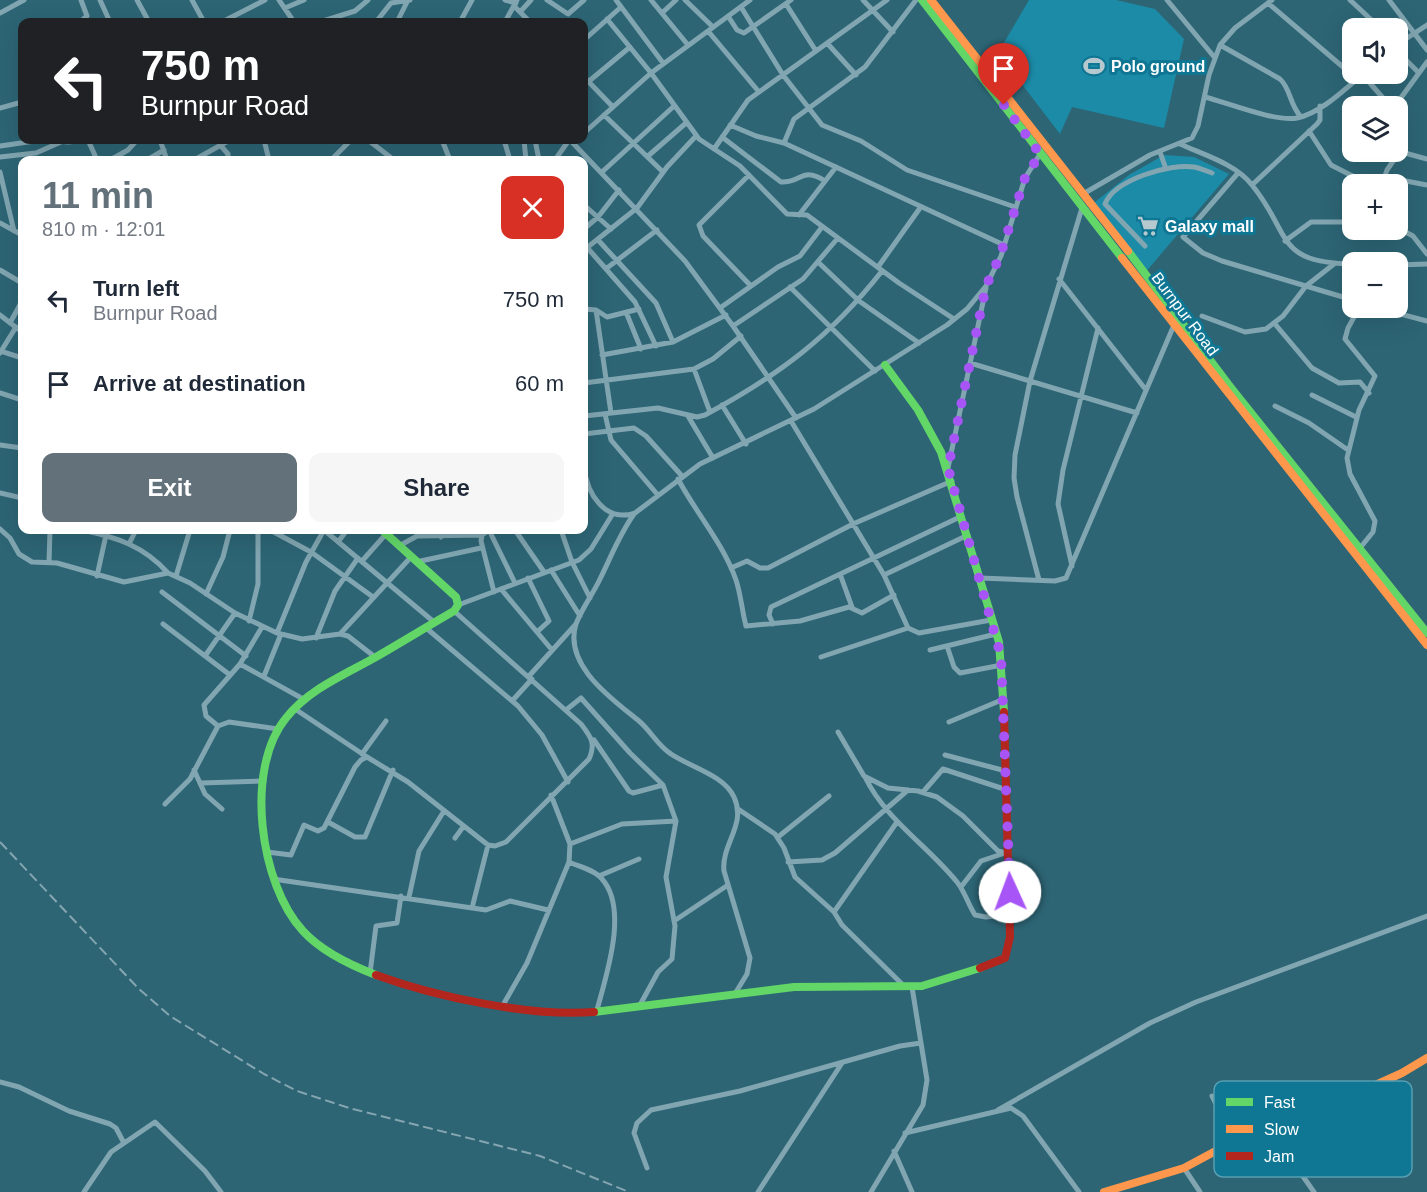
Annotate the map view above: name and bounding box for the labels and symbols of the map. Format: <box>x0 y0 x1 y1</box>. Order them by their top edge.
pin <box>978 43 1029 105</box>
sports icon: Polo ground <box>1082 54 1106 78</box>
place label: Polo ground <box>1111 58 1205 75</box>
supermarket icon: Galaxy mall <box>1136 214 1160 238</box>
place label: Galaxy mall <box>1165 218 1254 235</box>
street label: Burnpur Road <box>1148 269 1222 359</box>
position arrow <box>978 860 1042 924</box>
legend <box>1214 1081 1412 1177</box>
text: Fast <box>1264 1094 1296 1111</box>
text: Slow <box>1264 1121 1299 1138</box>
text: Jam <box>1264 1148 1294 1165</box>

